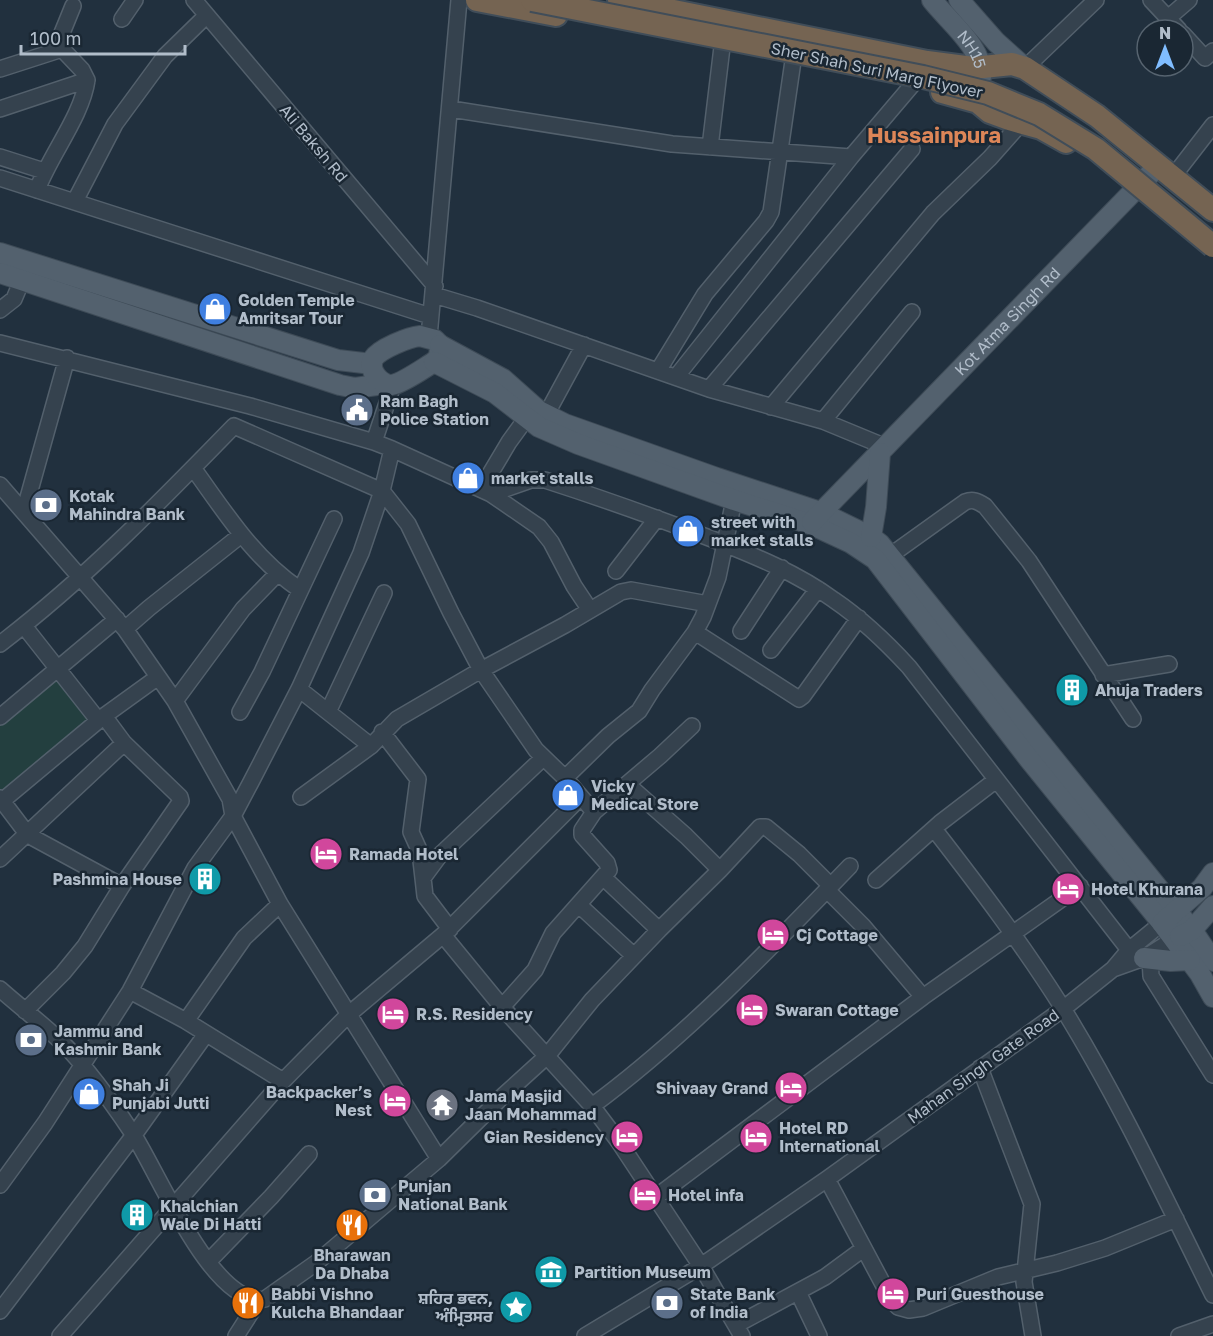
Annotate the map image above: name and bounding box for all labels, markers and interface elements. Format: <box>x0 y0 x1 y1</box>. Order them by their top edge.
scale bar <box>21 18 184 56</box>
north arrow <box>1135 18 1195 78</box>
text: N <box>1159 23 1171 43</box>
street label: NH15 <box>953 26 991 71</box>
text: 100 m <box>30 27 81 49</box>
street label: Sher Shah Suri Marg Flyover <box>769 38 985 102</box>
street label: Ali Baksh Rd <box>276 100 352 186</box>
district label: Hussainpura <box>867 121 1001 148</box>
street label: Kot Atma Singh Rd <box>950 263 1064 380</box>
place label: Golden Temple Amritsar Tour <box>238 290 355 328</box>
shop icon: Golden Temple Amritsar Tour <box>197 291 233 327</box>
place label: Ram Bagh Police Station <box>380 391 489 429</box>
public building icon: Ram Bagh Police Station <box>339 392 375 428</box>
shop icon: market stalls <box>450 460 486 496</box>
place label: market stalls <box>491 468 594 488</box>
place label: Kotak Mahindra Bank <box>69 486 186 524</box>
bank icon: Kotak Mahindra Bank <box>28 487 64 523</box>
place label: street with market stalls <box>711 512 814 550</box>
shop icon: street with market stalls <box>670 513 706 549</box>
building icon: Ahuja Traders <box>1054 672 1090 708</box>
place label: Ahuja Traders <box>1095 680 1203 700</box>
place label: Vicky Medical Store <box>591 776 699 814</box>
shop icon: Vicky Medical Store <box>550 777 586 813</box>
hotel icon: Ramada Hotel <box>308 836 344 872</box>
place label: Ramada Hotel <box>349 844 459 864</box>
building icon: Pashmina House <box>187 861 223 897</box>
place label: Pashmina House <box>53 869 182 889</box>
hotel icon: Hotel Khurana <box>1050 871 1086 907</box>
place label: Hotel Khurana <box>1091 879 1203 899</box>
hotel icon: Cj Cottage <box>755 917 791 953</box>
place label: Cj Cottage <box>796 925 878 945</box>
hotel icon: Swaran Cottage <box>734 992 770 1028</box>
hotel icon: R.S. Residency <box>375 996 411 1032</box>
place label: Swaran Cottage <box>775 1000 899 1020</box>
place label: R.S. Residency <box>416 1004 533 1024</box>
street label: Mahan Singh Gate Road <box>903 1004 1063 1128</box>
place label: Jammu and Kashmir Bank <box>54 1021 162 1059</box>
bank icon: Jammu and Kashmir Bank <box>13 1022 49 1058</box>
hotel icon: Shivaay Grand <box>773 1070 809 1106</box>
place label: Shah Ji Punjabi Jutti <box>112 1075 210 1113</box>
shop icon: Shah Ji Punjabi Jutti <box>71 1076 107 1112</box>
place label: Shivaay Grand <box>656 1078 768 1098</box>
place label: Backpacker’s Nest <box>266 1082 372 1120</box>
hotel icon: Backpacker’s Nest <box>377 1083 413 1119</box>
place label: Jama Masjid Jaan Mohammad <box>465 1086 596 1124</box>
temple icon: Jama Masjid Jaan Mohammad <box>424 1087 460 1123</box>
place label: Hotel RD International <box>779 1118 881 1156</box>
hotel icon: Gian Residency <box>609 1119 645 1155</box>
hotel icon: Hotel RD International <box>738 1119 774 1155</box>
place label: Gian Residency <box>484 1127 604 1147</box>
place label: Punjan National Bank <box>398 1176 508 1214</box>
bank icon: Punjan National Bank <box>357 1177 393 1213</box>
hotel icon: Hotel infa <box>627 1177 663 1213</box>
place label: Hotel infa <box>668 1185 744 1205</box>
place label: Khalchian Wale Di Hatti <box>160 1196 262 1234</box>
building icon: Khalchian Wale Di Hatti <box>119 1197 155 1233</box>
restaurant icon: Bharawan Da Dhaba <box>334 1207 370 1243</box>
place label: Bharawan Da Dhaba <box>313 1245 391 1283</box>
museum icon: Partition Museum <box>533 1254 569 1290</box>
place label: Partition Museum <box>574 1262 711 1282</box>
hotel icon: Puri Guesthouse <box>875 1276 911 1312</box>
place label: Babbi Vishno Kulcha Bhandaar <box>271 1284 404 1322</box>
place label: State Bank of India <box>690 1284 776 1322</box>
place label: Puri Guesthouse <box>916 1284 1044 1304</box>
restaurant icon: Babbi Vishno Kulcha Bhandaar <box>230 1285 266 1321</box>
bank icon: State Bank of India <box>649 1285 685 1321</box>
place label: ਸ਼ਹਿਰ ਭਵਨ, ਅੰਮ੍ਰਿਤਸਰ <box>417 1288 494 1327</box>
place icon: ਸ਼ਹਿਰ ਭਵਨ, ਅੰਮ੍ਰਿਤਸਰ <box>498 1289 534 1325</box>

